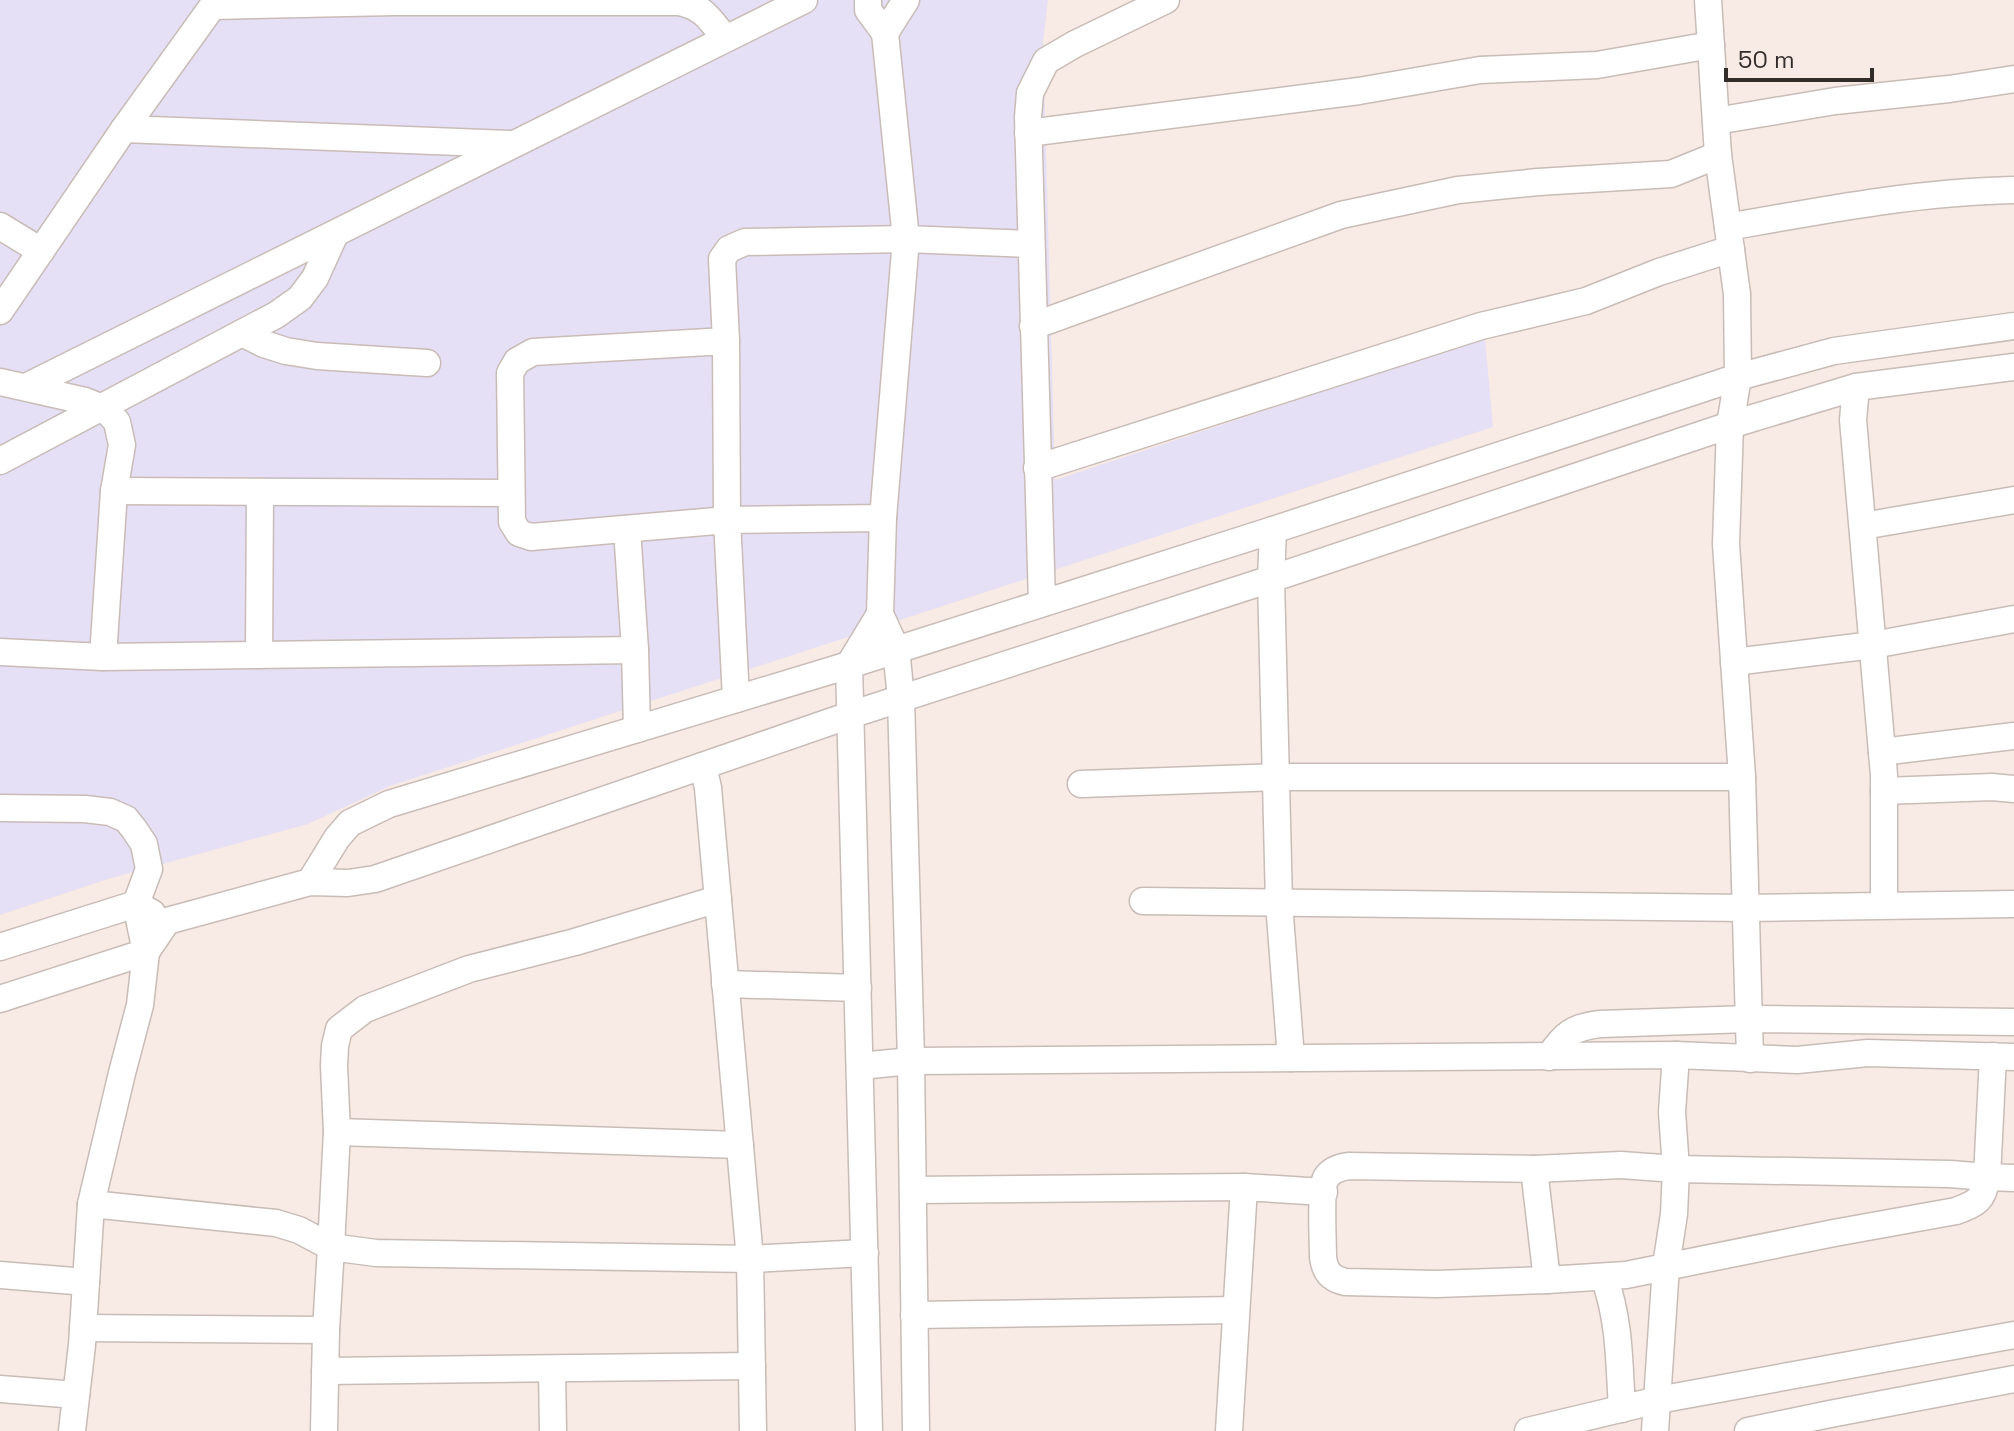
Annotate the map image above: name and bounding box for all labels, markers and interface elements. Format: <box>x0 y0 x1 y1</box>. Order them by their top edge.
scale bar <box>1726 32 1872 82</box>
text: 50 m <box>1738 44 1795 75</box>

